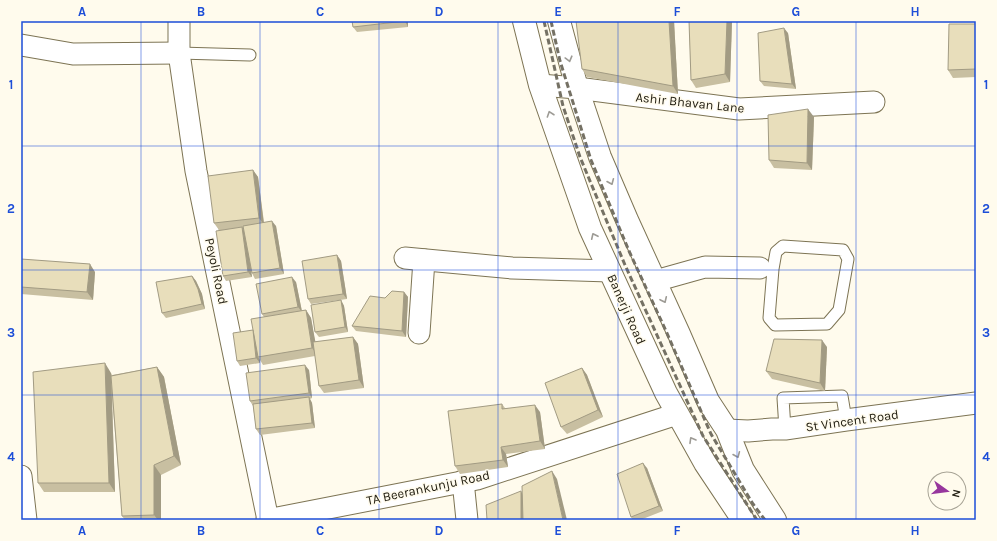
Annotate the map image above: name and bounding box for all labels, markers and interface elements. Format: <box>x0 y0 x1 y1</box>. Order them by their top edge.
text: A <box>78 4 86 19</box>
text: B <box>197 4 205 19</box>
text: C <box>316 4 324 19</box>
text: D <box>435 4 444 19</box>
text: E <box>554 4 562 19</box>
text: F <box>673 4 681 19</box>
text: G <box>792 4 800 19</box>
text: H <box>910 4 920 19</box>
one-way arrow <box>564 55 573 62</box>
text: 1 <box>9 77 13 92</box>
text: 1 <box>984 77 988 92</box>
street label: Ashir Bhavan Lane <box>635 89 745 116</box>
one-way arrow <box>546 110 555 117</box>
one-way arrow <box>606 178 614 185</box>
text: 2 <box>7 201 15 216</box>
text: 2 <box>982 201 990 216</box>
one-way arrow <box>591 233 599 240</box>
street label: Peyoli Road <box>202 237 231 306</box>
street label: Banerji Road <box>604 272 649 347</box>
one-way arrow <box>659 296 667 304</box>
text: 3 <box>7 325 15 340</box>
text: 3 <box>982 325 990 340</box>
street label: St Vincent Road <box>804 407 900 434</box>
one-way arrow <box>690 437 697 444</box>
text: 4 <box>7 449 15 464</box>
text: 4 <box>982 449 990 464</box>
one-way arrow <box>733 452 741 459</box>
street label: TA Beerankunju Road <box>365 467 491 508</box>
north arrow <box>927 471 967 511</box>
text: N <box>949 488 963 499</box>
text: A <box>78 523 86 538</box>
text: B <box>197 523 205 538</box>
text: C <box>316 523 324 538</box>
text: D <box>435 523 444 538</box>
text: E <box>554 523 562 538</box>
text: F <box>673 523 681 538</box>
text: G <box>792 523 800 538</box>
text: H <box>910 523 920 538</box>

